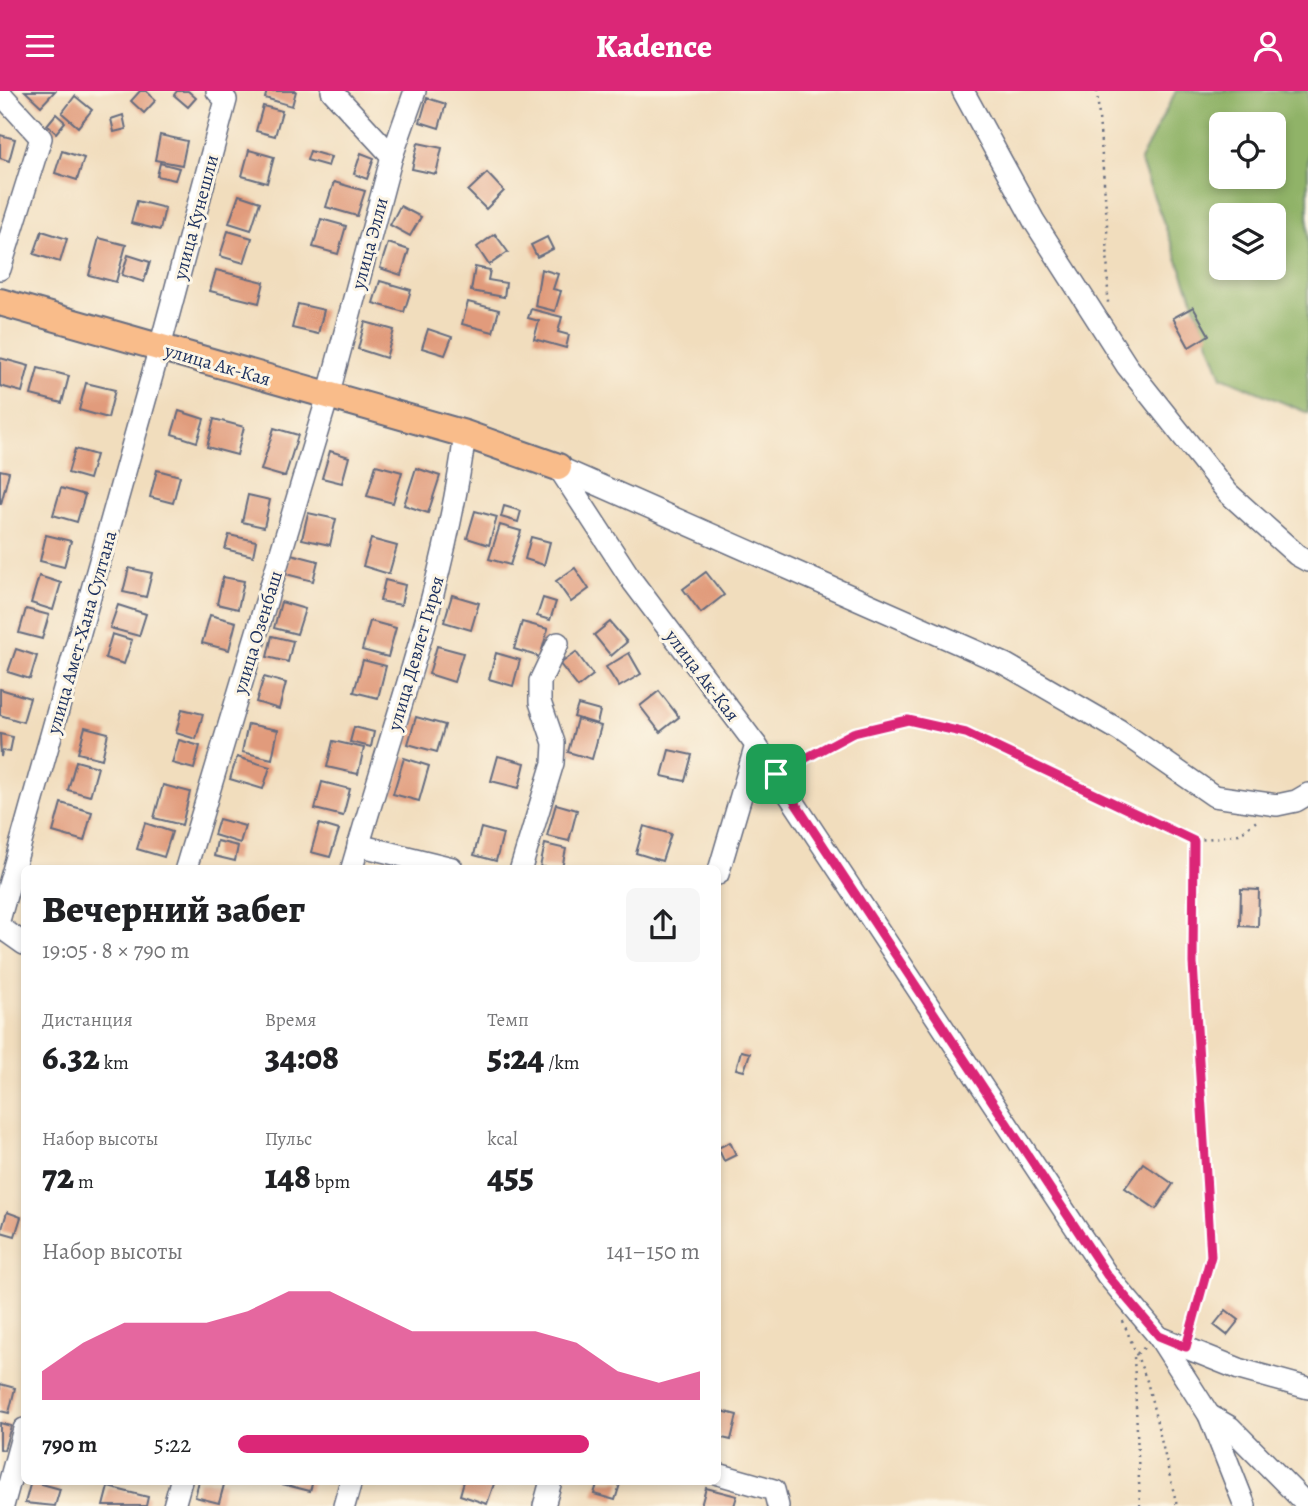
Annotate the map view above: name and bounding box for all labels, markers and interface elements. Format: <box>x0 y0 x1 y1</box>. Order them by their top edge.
text: Kadence <box>596 24 712 68</box>
icon: menu <box>21 27 59 65</box>
icon: person <box>1249 27 1287 65</box>
map controls <box>1209 112 1286 280</box>
button: locate <box>1209 112 1286 189</box>
street label: улица Кунешли <box>167 152 225 284</box>
street label: улица Элли <box>345 194 395 293</box>
button: layers <box>1209 203 1286 280</box>
street label: улица Ак-Кая <box>161 337 274 392</box>
street label: улица Амет-Хана Султана <box>40 527 124 738</box>
street label: улица Озенбаш <box>227 567 289 698</box>
street label: улица Девлет Гирея <box>381 573 450 735</box>
street label: улица Ак-Кая <box>658 624 745 727</box>
pin <box>746 744 806 804</box>
icon: arrive <box>757 755 795 793</box>
text: Вечерний забег <box>42 883 305 935</box>
button: share <box>626 888 700 962</box>
text: 19:05 · 8 × 790 m <box>42 935 190 966</box>
text: Дистанция <box>42 1007 133 1033</box>
text: Время <box>265 1007 316 1033</box>
text: Темп <box>487 1007 529 1033</box>
text: 6.32 <box>42 1033 100 1081</box>
text: 34:08 <box>265 1033 339 1081</box>
text: 5:24 <box>487 1033 544 1081</box>
text: km <box>100 1050 129 1076</box>
text: /km <box>544 1050 580 1076</box>
text: Набор высоты <box>42 1126 158 1152</box>
text: Пульс <box>265 1126 312 1152</box>
text: kcal <box>487 1126 518 1152</box>
text: 72 <box>42 1152 74 1200</box>
text: 148 <box>265 1152 311 1200</box>
text: 455 <box>487 1152 534 1200</box>
text: m <box>74 1169 94 1195</box>
text: bpm <box>311 1169 350 1195</box>
text: Набор высоты <box>42 1236 183 1267</box>
text: 141–150 m <box>606 1236 700 1267</box>
text: 790 m <box>42 1429 97 1460</box>
text: 5:22 <box>154 1429 191 1460</box>

